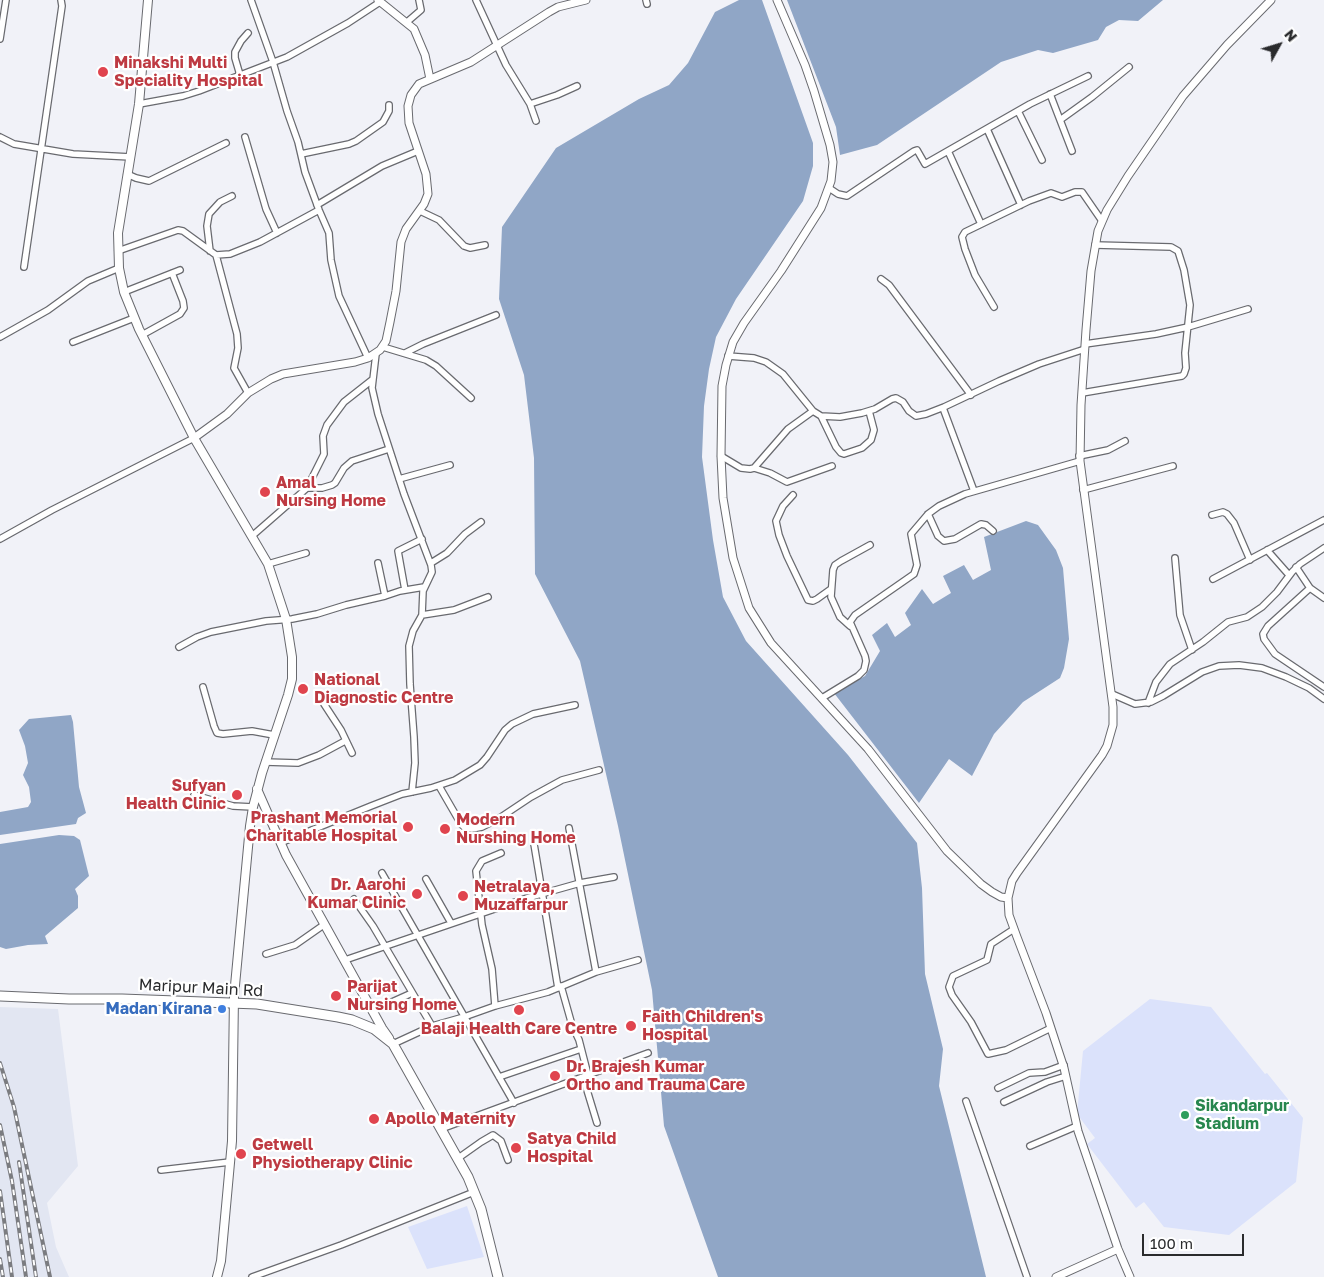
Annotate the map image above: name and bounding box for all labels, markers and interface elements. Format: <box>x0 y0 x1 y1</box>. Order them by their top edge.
north arrow <box>1254 20 1304 70</box>
text: N <box>1281 26 1301 45</box>
place label: Minakshi Multi Speciality Hospital <box>114 53 263 91</box>
marker: Minakshi Multi Speciality Hospital <box>96 65 110 79</box>
place label: Amal Nursing Home <box>276 473 386 511</box>
marker: Amal Nursing Home <box>258 485 272 499</box>
place label: National Diagnostic Centre <box>314 670 453 708</box>
marker: National Diagnostic Centre <box>296 682 310 696</box>
place label: Sufyan Health Clinic <box>126 776 226 814</box>
marker: Sufyan Health Clinic <box>230 788 244 802</box>
place label: Prashant Memorial Charitable Hospital <box>246 808 397 846</box>
place label: Modern Nurshing Home <box>456 810 576 848</box>
marker: Prashant Memorial Charitable Hospital <box>401 820 415 834</box>
marker: Modern Nurshing Home <box>438 822 452 836</box>
place label: Dr. Aarohi Kumar Clinic <box>307 875 406 913</box>
place label: Netralaya, Muzaffarpur <box>474 877 568 915</box>
marker: Dr. Aarohi Kumar Clinic <box>410 887 424 901</box>
marker: Netralaya, Muzaffarpur <box>456 889 470 903</box>
street label: Maripur Main Rd <box>138 975 264 1001</box>
place label: Parijat Nursing Home <box>347 977 457 1015</box>
marker: Parijat Nursing Home <box>329 989 343 1003</box>
place label: Madan Kirana <box>105 999 212 1019</box>
marker: Madan Kirana <box>216 1003 228 1015</box>
marker: Balaji Health Care Centre <box>512 1003 526 1017</box>
place label: Faith Children's Hospital <box>642 1007 763 1045</box>
place label: Balaji Health Care Centre <box>421 1019 617 1039</box>
marker: Faith Children's Hospital <box>624 1019 638 1033</box>
place label: Dr. Brajesh Kumar Ortho and Trauma Care <box>566 1057 745 1095</box>
marker: Dr. Brajesh Kumar Ortho and Trauma Care <box>548 1069 562 1083</box>
place label: Sikandarpur Stadium <box>1195 1096 1289 1134</box>
place label: Apollo Maternity <box>385 1109 516 1129</box>
marker: Sikandarpur Stadium <box>1179 1109 1191 1121</box>
marker: Apollo Maternity <box>367 1112 381 1126</box>
place label: Satya Child Hospital <box>527 1129 616 1167</box>
place label: Getwell Physiotherapy Clinic <box>252 1135 413 1173</box>
marker: Satya Child Hospital <box>509 1141 523 1155</box>
marker: Getwell Physiotherapy Clinic <box>234 1147 248 1161</box>
scale bar <box>1144 1224 1246 1256</box>
text: 100 m <box>1150 1234 1193 1252</box>

